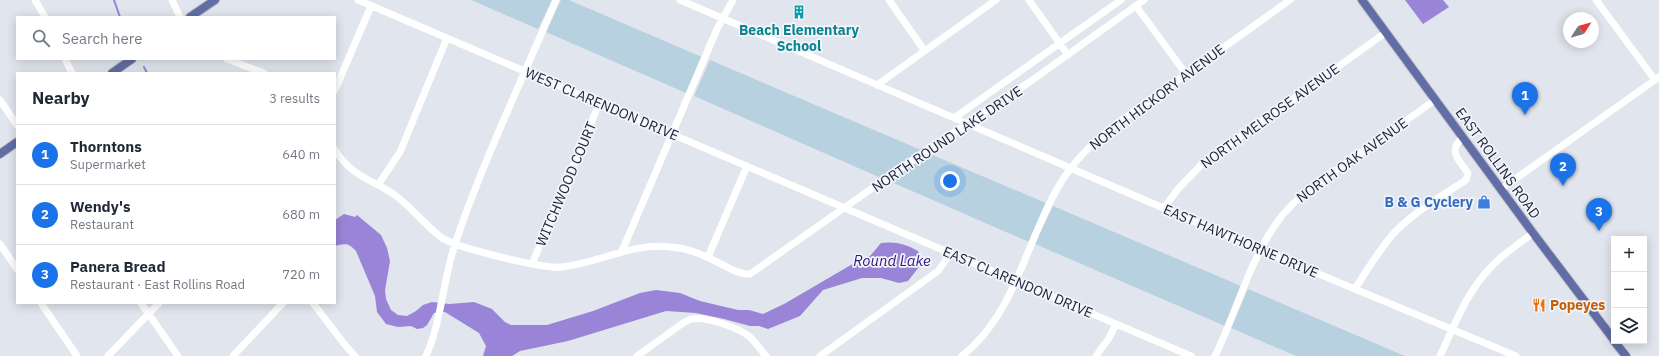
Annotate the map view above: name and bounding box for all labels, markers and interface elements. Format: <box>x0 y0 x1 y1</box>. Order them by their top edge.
building icon: Beach Elementary School <box>791 4 807 20</box>
north arrow <box>1563 12 1599 48</box>
search box <box>16 16 336 60</box>
place label: Beach Elementary School <box>739 21 859 55</box>
icon: search <box>30 27 52 49</box>
text: Search here <box>62 29 142 48</box>
street label: NORTH HICKORY AVENUE <box>1086 40 1228 154</box>
street label: NORTH MELROSE AVENUE <box>1197 60 1343 172</box>
street label: WEST CLARENDON DRIVE <box>523 63 681 145</box>
street label: NORTH ROUND LAKE DRIVE <box>868 82 1026 196</box>
pin: 1 <box>1512 82 1538 115</box>
text: Nearby <box>32 87 90 109</box>
text: 3 results <box>269 90 320 107</box>
street label: EAST ROLLINS ROAD <box>1452 104 1544 222</box>
street label: NORTH OAK AVENUE <box>1293 114 1411 206</box>
street label: WITCHWOOD COURT <box>532 119 600 249</box>
text: Thorntons <box>70 137 142 156</box>
text: 1 <box>41 146 49 163</box>
text: 640 m <box>282 146 320 163</box>
pin: 2 <box>1550 153 1576 186</box>
text: Supermarket <box>70 156 146 173</box>
your location <box>940 171 960 191</box>
place label: B & G Cyclery <box>1385 193 1474 211</box>
shop icon: B & G Cyclery <box>1476 194 1492 210</box>
text: Wendy's <box>70 197 131 216</box>
pin: 3 <box>1586 198 1612 231</box>
street label: EAST HAWTHORNE DRIVE <box>1161 200 1321 282</box>
text: 2 <box>41 206 49 223</box>
text: 680 m <box>282 206 320 223</box>
text: Restaurant <box>70 216 134 233</box>
map controls <box>1611 236 1647 344</box>
button: + <box>1611 236 1647 272</box>
street label: EAST CLARENDON DRIVE <box>940 242 1096 322</box>
water label: Round Lake <box>853 251 931 270</box>
text: Panera Bread <box>70 257 166 276</box>
text: 3 <box>41 266 49 283</box>
text: 720 m <box>282 266 320 283</box>
button: − <box>1611 272 1647 308</box>
text: Restaurant · East Rollins Road <box>70 276 245 293</box>
place label: Popeyes <box>1550 296 1605 314</box>
restaurant icon: Popeyes <box>1531 297 1547 313</box>
button: layers <box>1611 308 1647 344</box>

